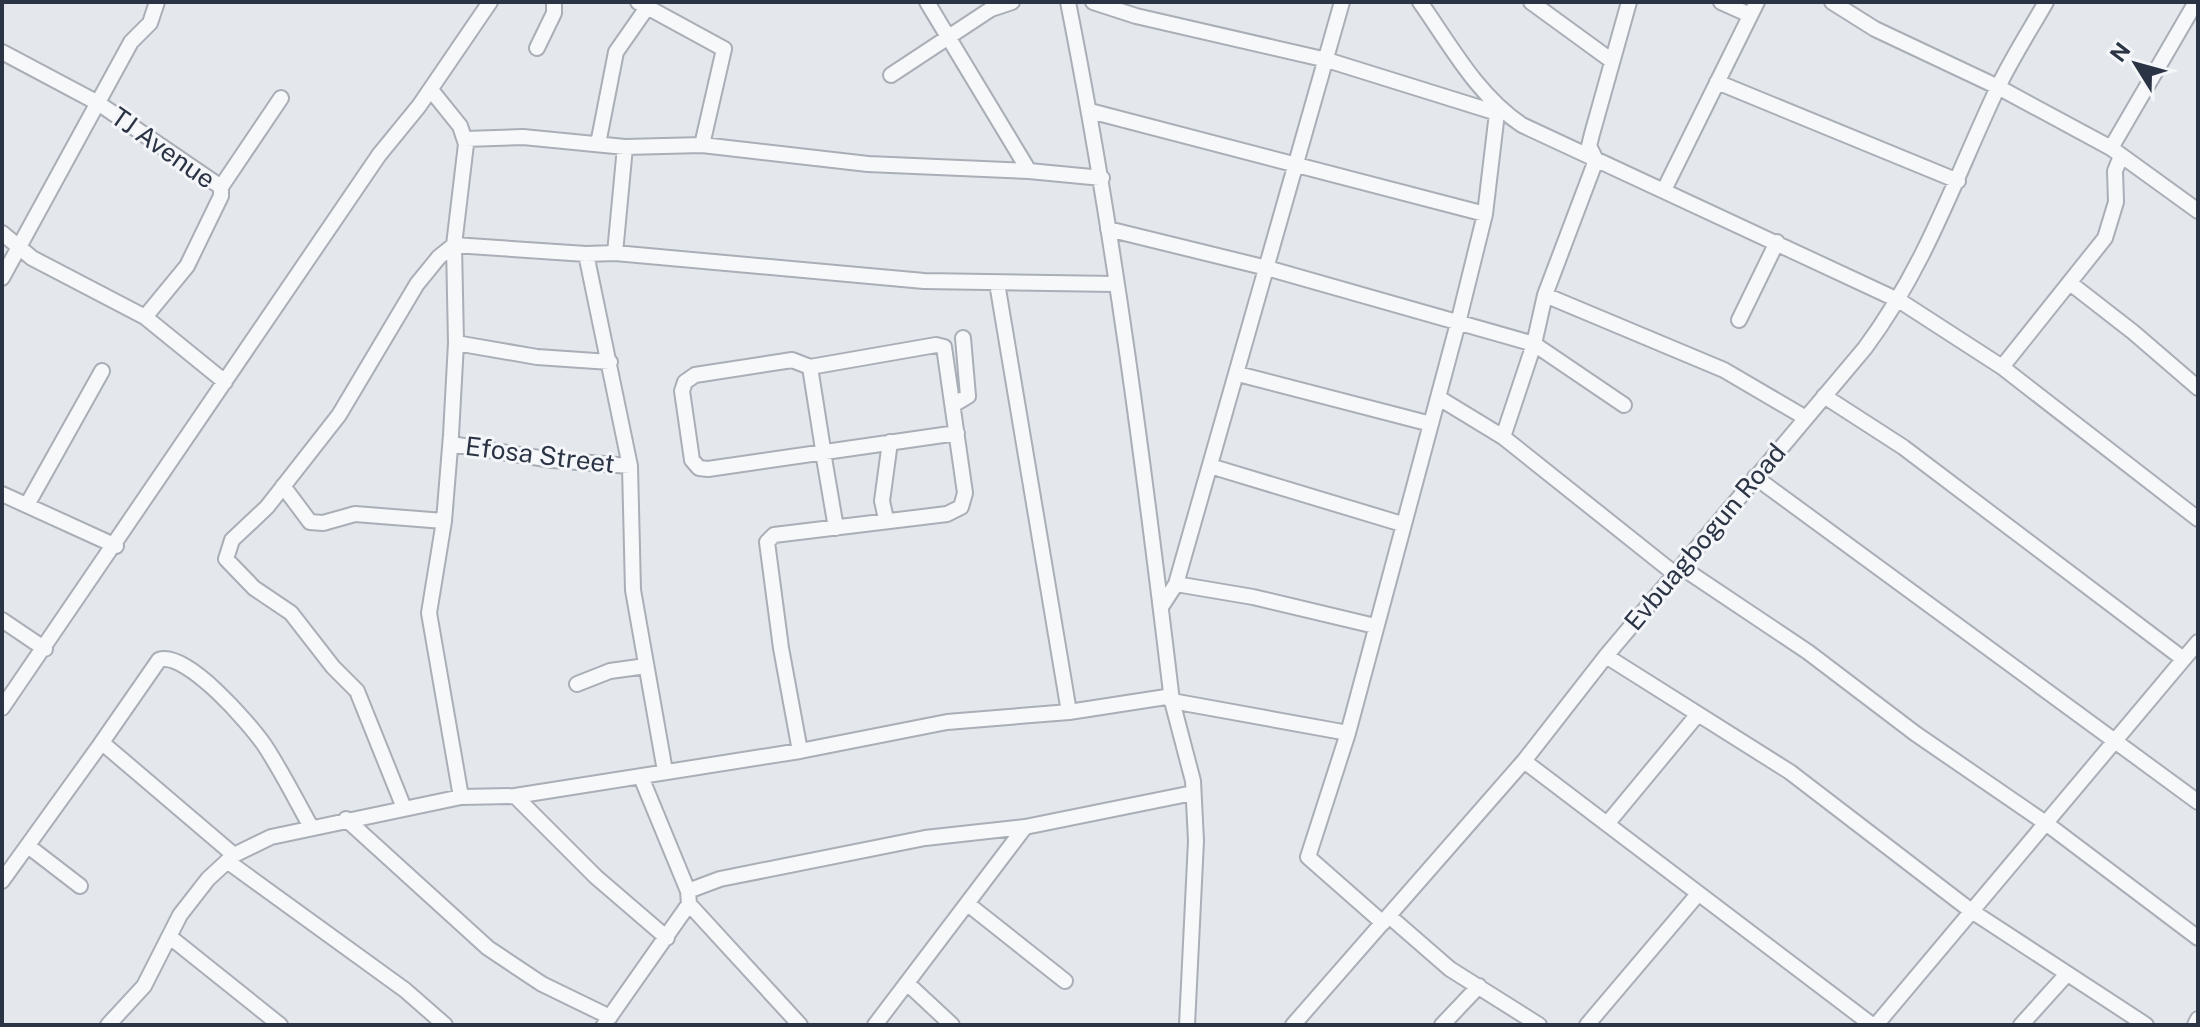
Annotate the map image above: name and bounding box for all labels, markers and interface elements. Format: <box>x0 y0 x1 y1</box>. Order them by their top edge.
north arrow <box>2096 24 2176 104</box>
text: N <box>2104 37 2136 67</box>
street label: TJ Avenue <box>105 100 221 195</box>
street label: Efosa Street <box>463 430 617 479</box>
street label: Evbuagbogun Road <box>1618 437 1792 636</box>

